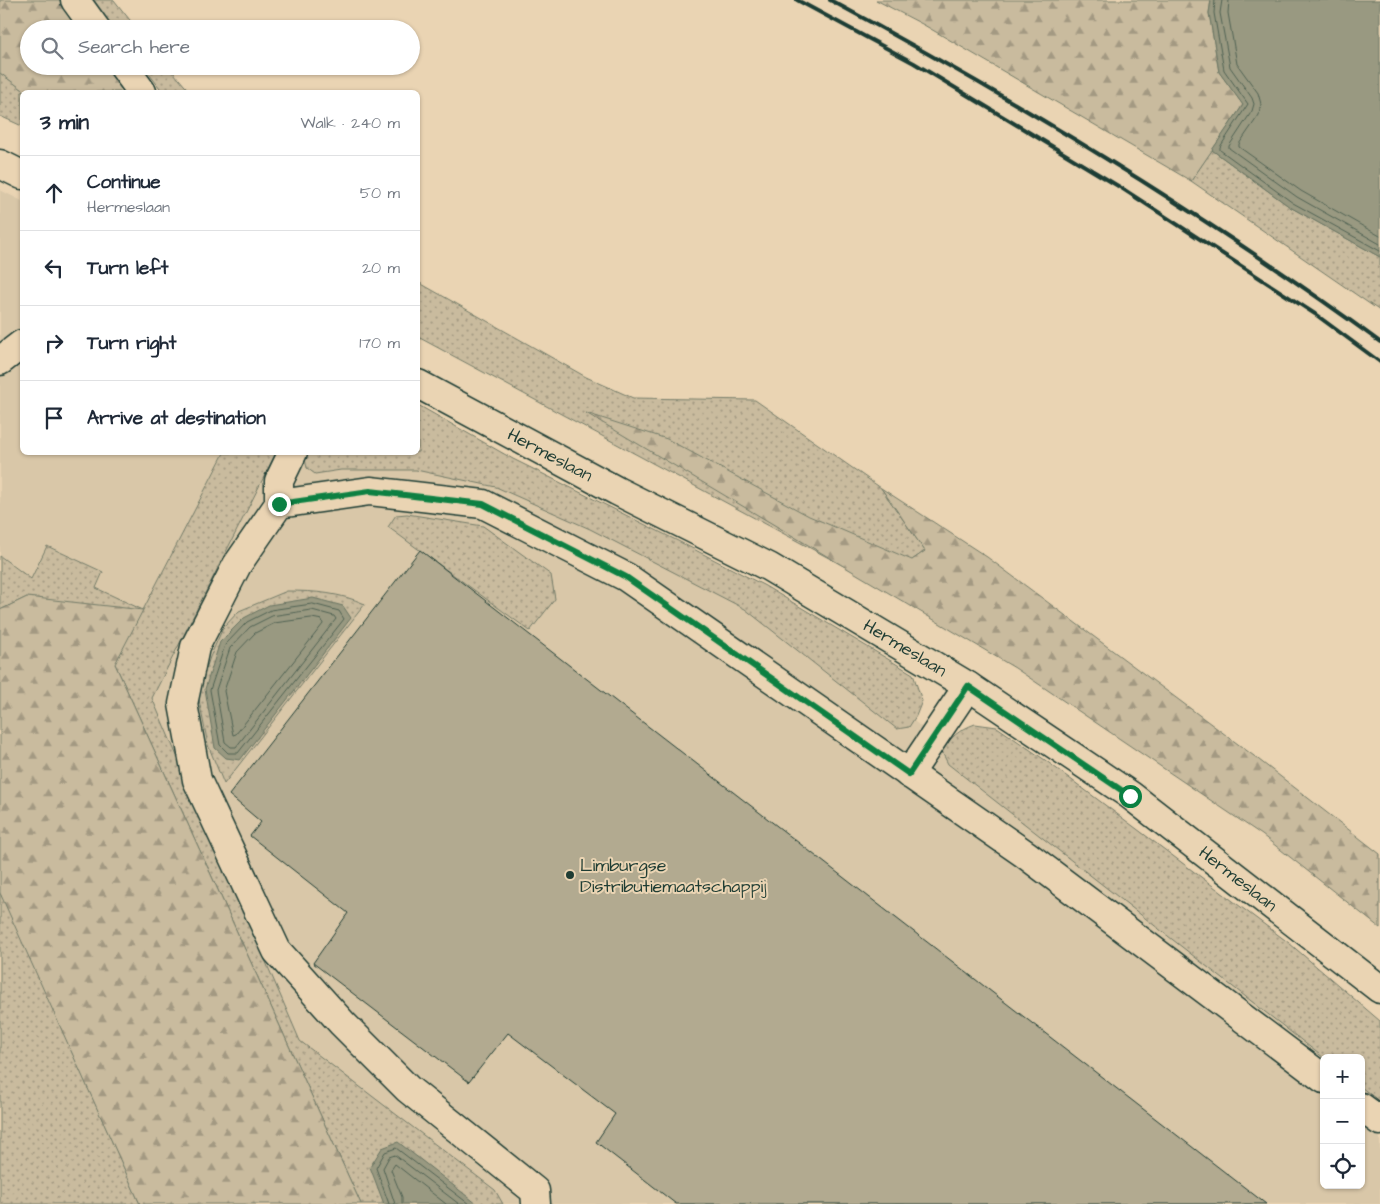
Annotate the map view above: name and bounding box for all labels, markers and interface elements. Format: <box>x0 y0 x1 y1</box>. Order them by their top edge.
search box <box>20 20 420 75</box>
icon: search <box>38 34 66 62</box>
text: Search here <box>78 34 190 61</box>
text: 3 min <box>40 108 89 137</box>
text: Walk · 240 m <box>300 112 400 134</box>
text: Continue <box>87 169 161 196</box>
icon: ahead <box>40 179 68 207</box>
text: 50 m <box>360 182 400 204</box>
text: Hermeslaan <box>87 196 170 218</box>
icon: left <box>40 254 68 282</box>
text: Turn left <box>87 255 168 282</box>
text: 20 m <box>362 257 400 279</box>
icon: right <box>40 329 68 357</box>
text: Turn right <box>87 330 176 357</box>
text: 170 m <box>359 332 400 354</box>
icon: arrive <box>40 404 68 432</box>
text: Arrive at destination <box>87 405 266 432</box>
street label: Hermeslaan <box>503 422 597 488</box>
route end <box>268 493 291 516</box>
street label: Hermeslaan <box>858 613 952 683</box>
route start <box>1119 785 1142 808</box>
street label: Hermeslaan <box>1193 840 1283 918</box>
place label: Limburgse Distributiemaatschappij <box>580 853 767 899</box>
marker: Limburgse Distributiemaatschappij <box>564 869 576 881</box>
map controls <box>1320 1054 1365 1189</box>
button: + <box>1320 1054 1365 1099</box>
button: − <box>1320 1099 1365 1144</box>
button: locate <box>1320 1144 1365 1189</box>

